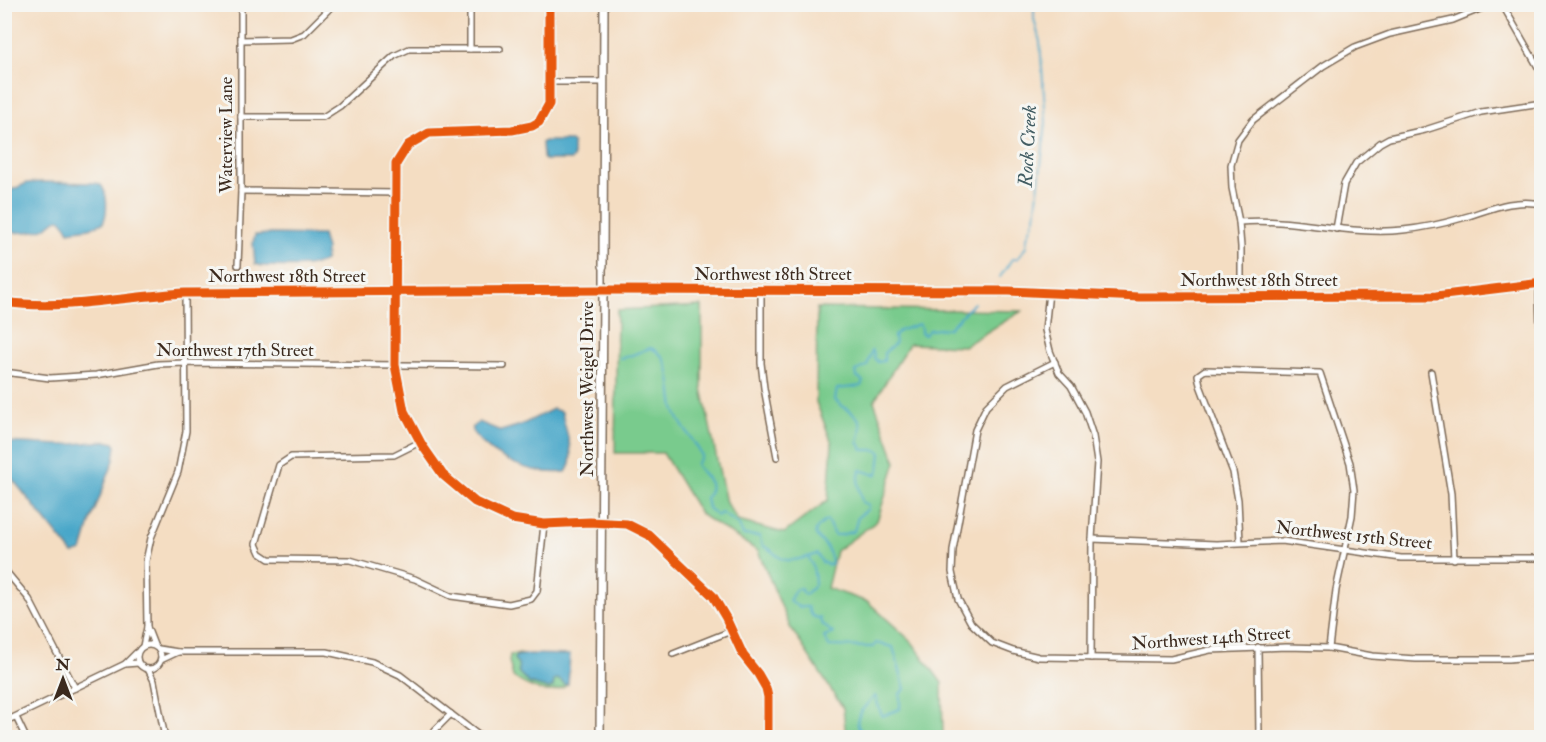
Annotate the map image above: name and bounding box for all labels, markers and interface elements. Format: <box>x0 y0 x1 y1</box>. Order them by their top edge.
street label: Waterview Lane <box>215 76 238 194</box>
water label: Rock Creek <box>1013 104 1042 189</box>
street label: Northwest 18th Street <box>694 263 852 286</box>
street label: Northwest 18th Street <box>208 265 366 288</box>
street label: Northwest 18th Street <box>1180 269 1338 292</box>
street label: Northwest Weigel Drive <box>576 301 599 477</box>
street label: Northwest 17th Street <box>156 339 314 362</box>
street label: Northwest 15th Street <box>1275 516 1433 555</box>
street label: Northwest 14th Street <box>1131 621 1291 656</box>
north arrow <box>33 649 93 709</box>
text: N <box>55 655 71 675</box>

